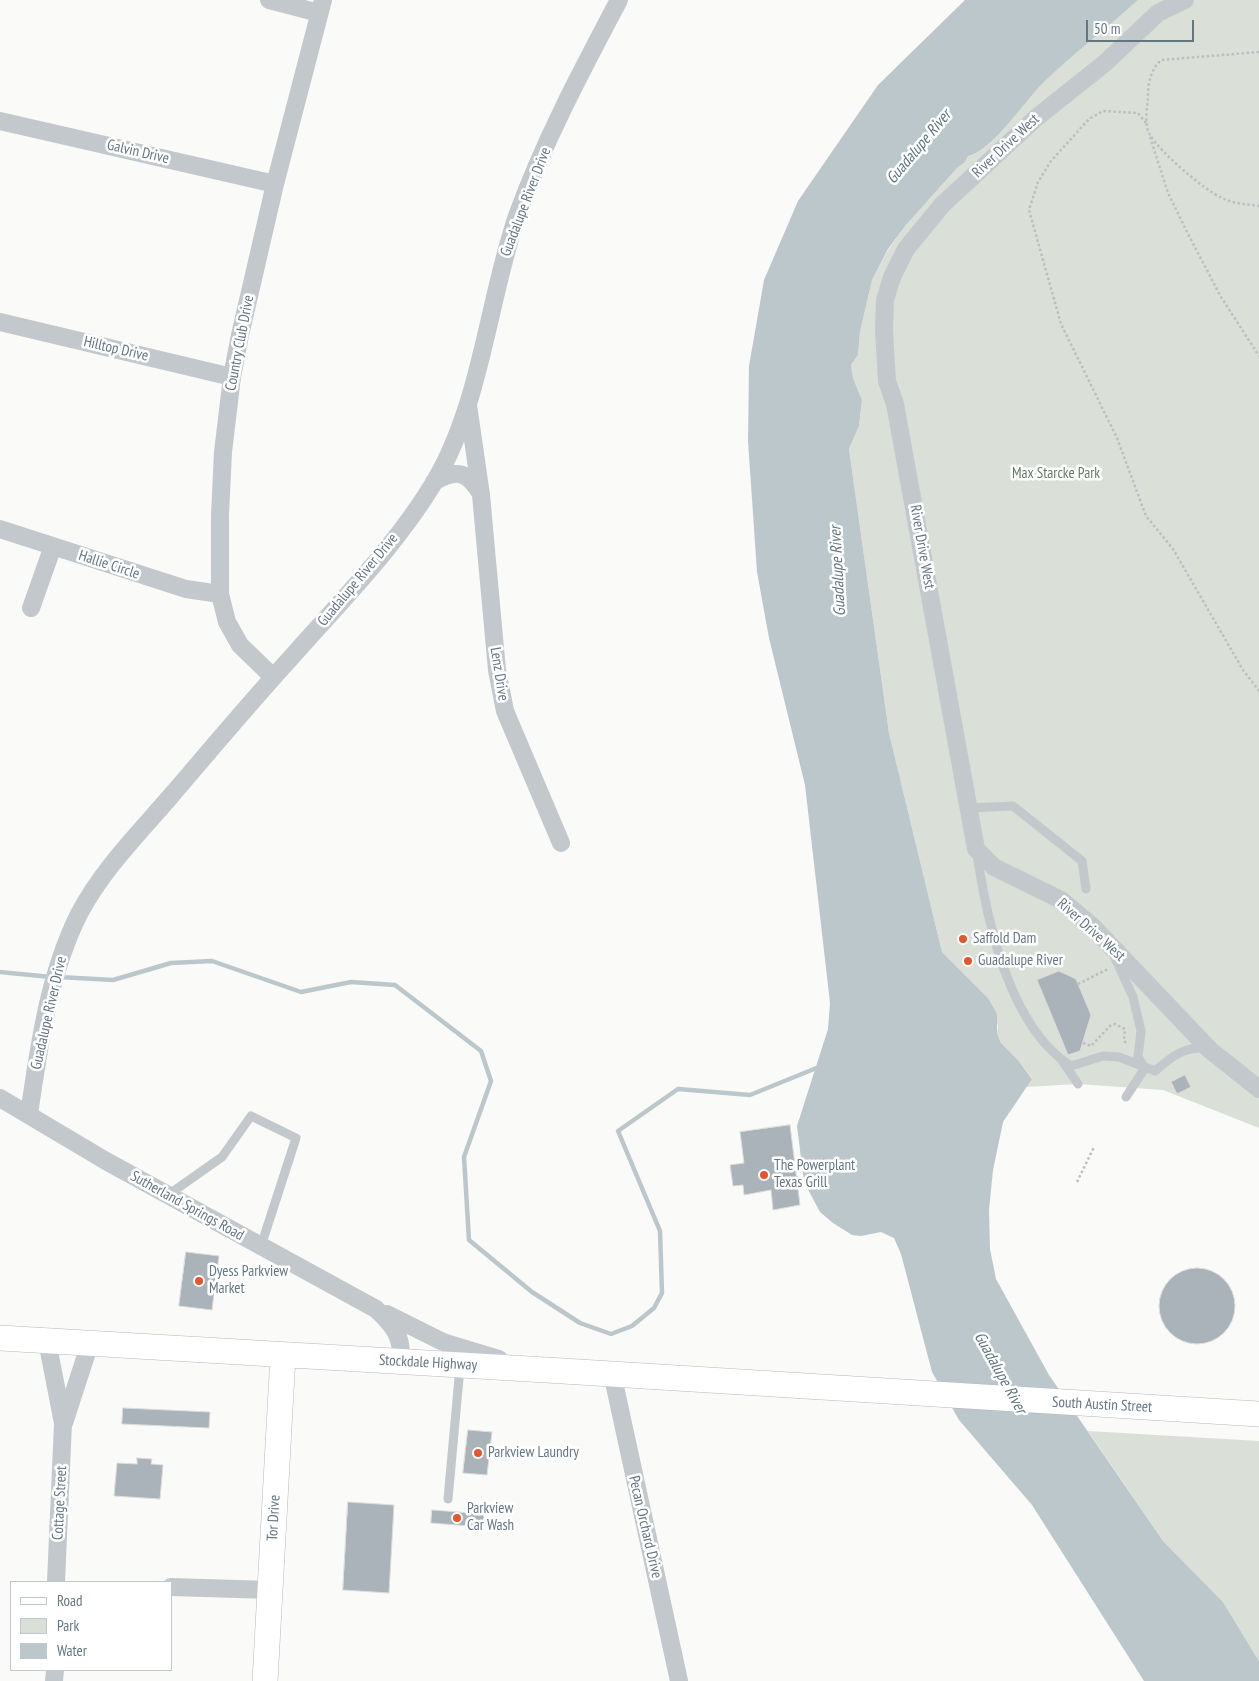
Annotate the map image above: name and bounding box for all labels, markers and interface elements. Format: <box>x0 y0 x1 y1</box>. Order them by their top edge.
scale bar <box>1089 10 1196 42</box>
text: 50 m <box>1094 19 1120 38</box>
water label: Guadalupe River <box>883 106 955 188</box>
street label: River Drive West <box>969 110 1043 182</box>
street label: Galvin Drive <box>105 136 171 168</box>
street label: Guadalupe River Drive <box>497 145 555 259</box>
street label: Country Club Drive <box>222 294 258 392</box>
street label: Hilltop Drive <box>82 333 150 365</box>
park label: Max Starcke Park <box>1012 465 1100 483</box>
street label: River Drive West <box>906 504 938 590</box>
water label: Guadalupe River <box>826 525 850 617</box>
street label: Guadalupe River Drive <box>314 530 402 630</box>
street label: Hallie Circle <box>76 547 142 583</box>
street label: Lenz Drive <box>486 646 512 702</box>
street label: River Drive West <box>1053 895 1129 965</box>
place label: Saffold Dam <box>973 930 1036 948</box>
marker: Saffold Dam <box>957 933 969 945</box>
place label: Guadalupe River <box>978 952 1063 970</box>
street label: Guadalupe River Drive <box>27 955 71 1071</box>
marker: Guadalupe River <box>962 955 974 967</box>
place label: The Powerplant Texas Grill <box>774 1157 855 1192</box>
street label: Sutherland Springs Road <box>127 1167 247 1245</box>
marker: The Powerplant Texas Grill <box>758 1169 770 1181</box>
place label: Dyess Parkview Market <box>209 1263 288 1298</box>
marker: Dyess Parkview Market <box>193 1275 205 1287</box>
water label: Guadalupe River <box>970 1329 1030 1417</box>
street label: Stockdale Highway <box>378 1351 478 1375</box>
street label: South Austin Street <box>1052 1393 1152 1417</box>
place label: Parkview Laundry <box>488 1444 579 1462</box>
marker: Parkview Laundry <box>472 1447 484 1459</box>
street label: Cottage Street <box>49 1466 71 1540</box>
street label: Pecan Orchard Drive <box>624 1474 666 1580</box>
street label: Tor Drive <box>264 1494 284 1542</box>
place label: Parkview Car Wash <box>467 1500 514 1535</box>
marker: Parkview Car Wash <box>451 1512 463 1524</box>
legend <box>10 1581 172 1671</box>
text: Road <box>57 1591 83 1610</box>
text: Park <box>57 1616 79 1635</box>
text: Water <box>57 1641 87 1660</box>

